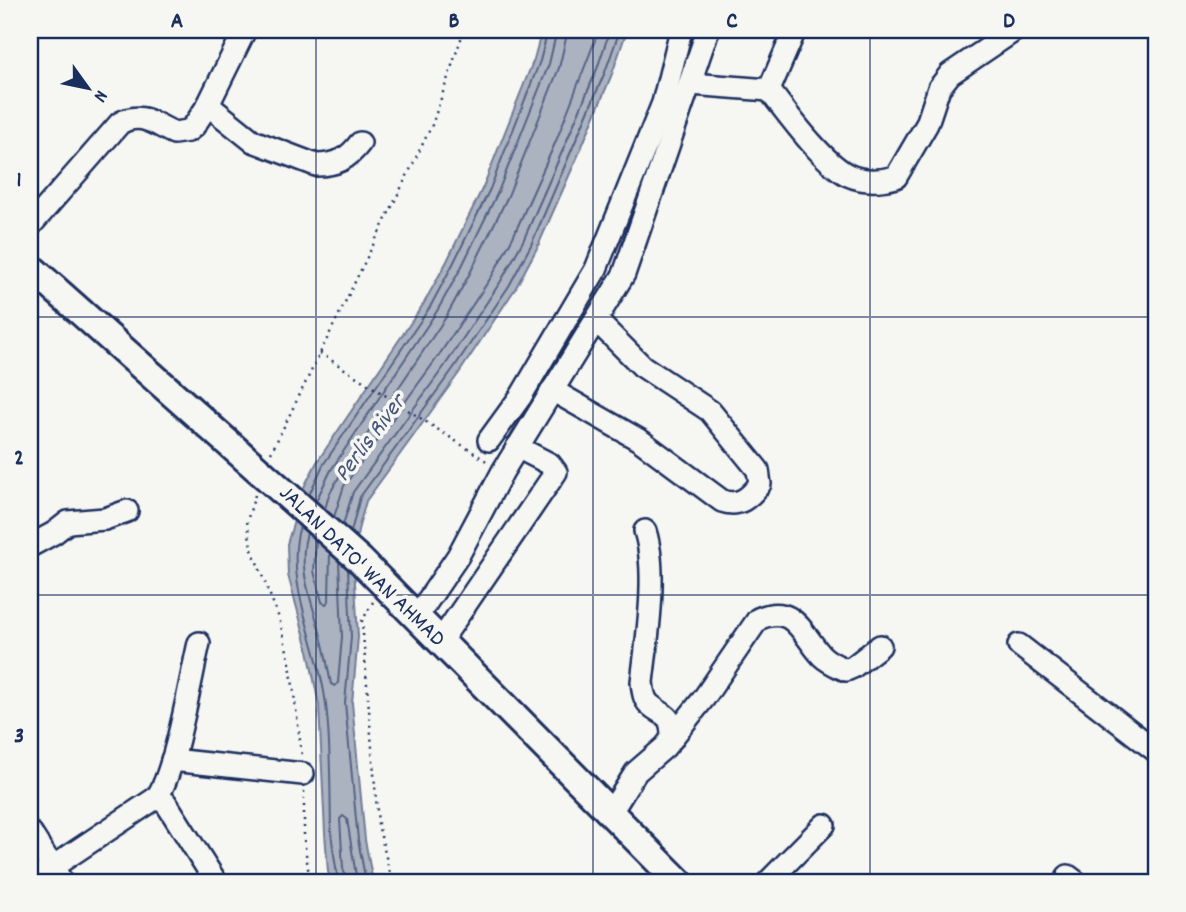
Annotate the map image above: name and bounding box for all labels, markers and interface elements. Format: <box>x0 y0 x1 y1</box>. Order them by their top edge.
text: A <box>171 6 183 39</box>
text: B <box>449 6 460 39</box>
text: C <box>726 6 738 39</box>
text: D <box>1003 6 1015 39</box>
north arrow <box>52 52 122 122</box>
text: N <box>85 84 113 107</box>
text: 1 <box>16 165 22 198</box>
water label: Perlis River <box>327 386 417 490</box>
text: 2 <box>14 443 24 476</box>
street label: JALAN DATO' WAN AHMAD <box>270 478 452 656</box>
text: 3 <box>14 721 24 754</box>

